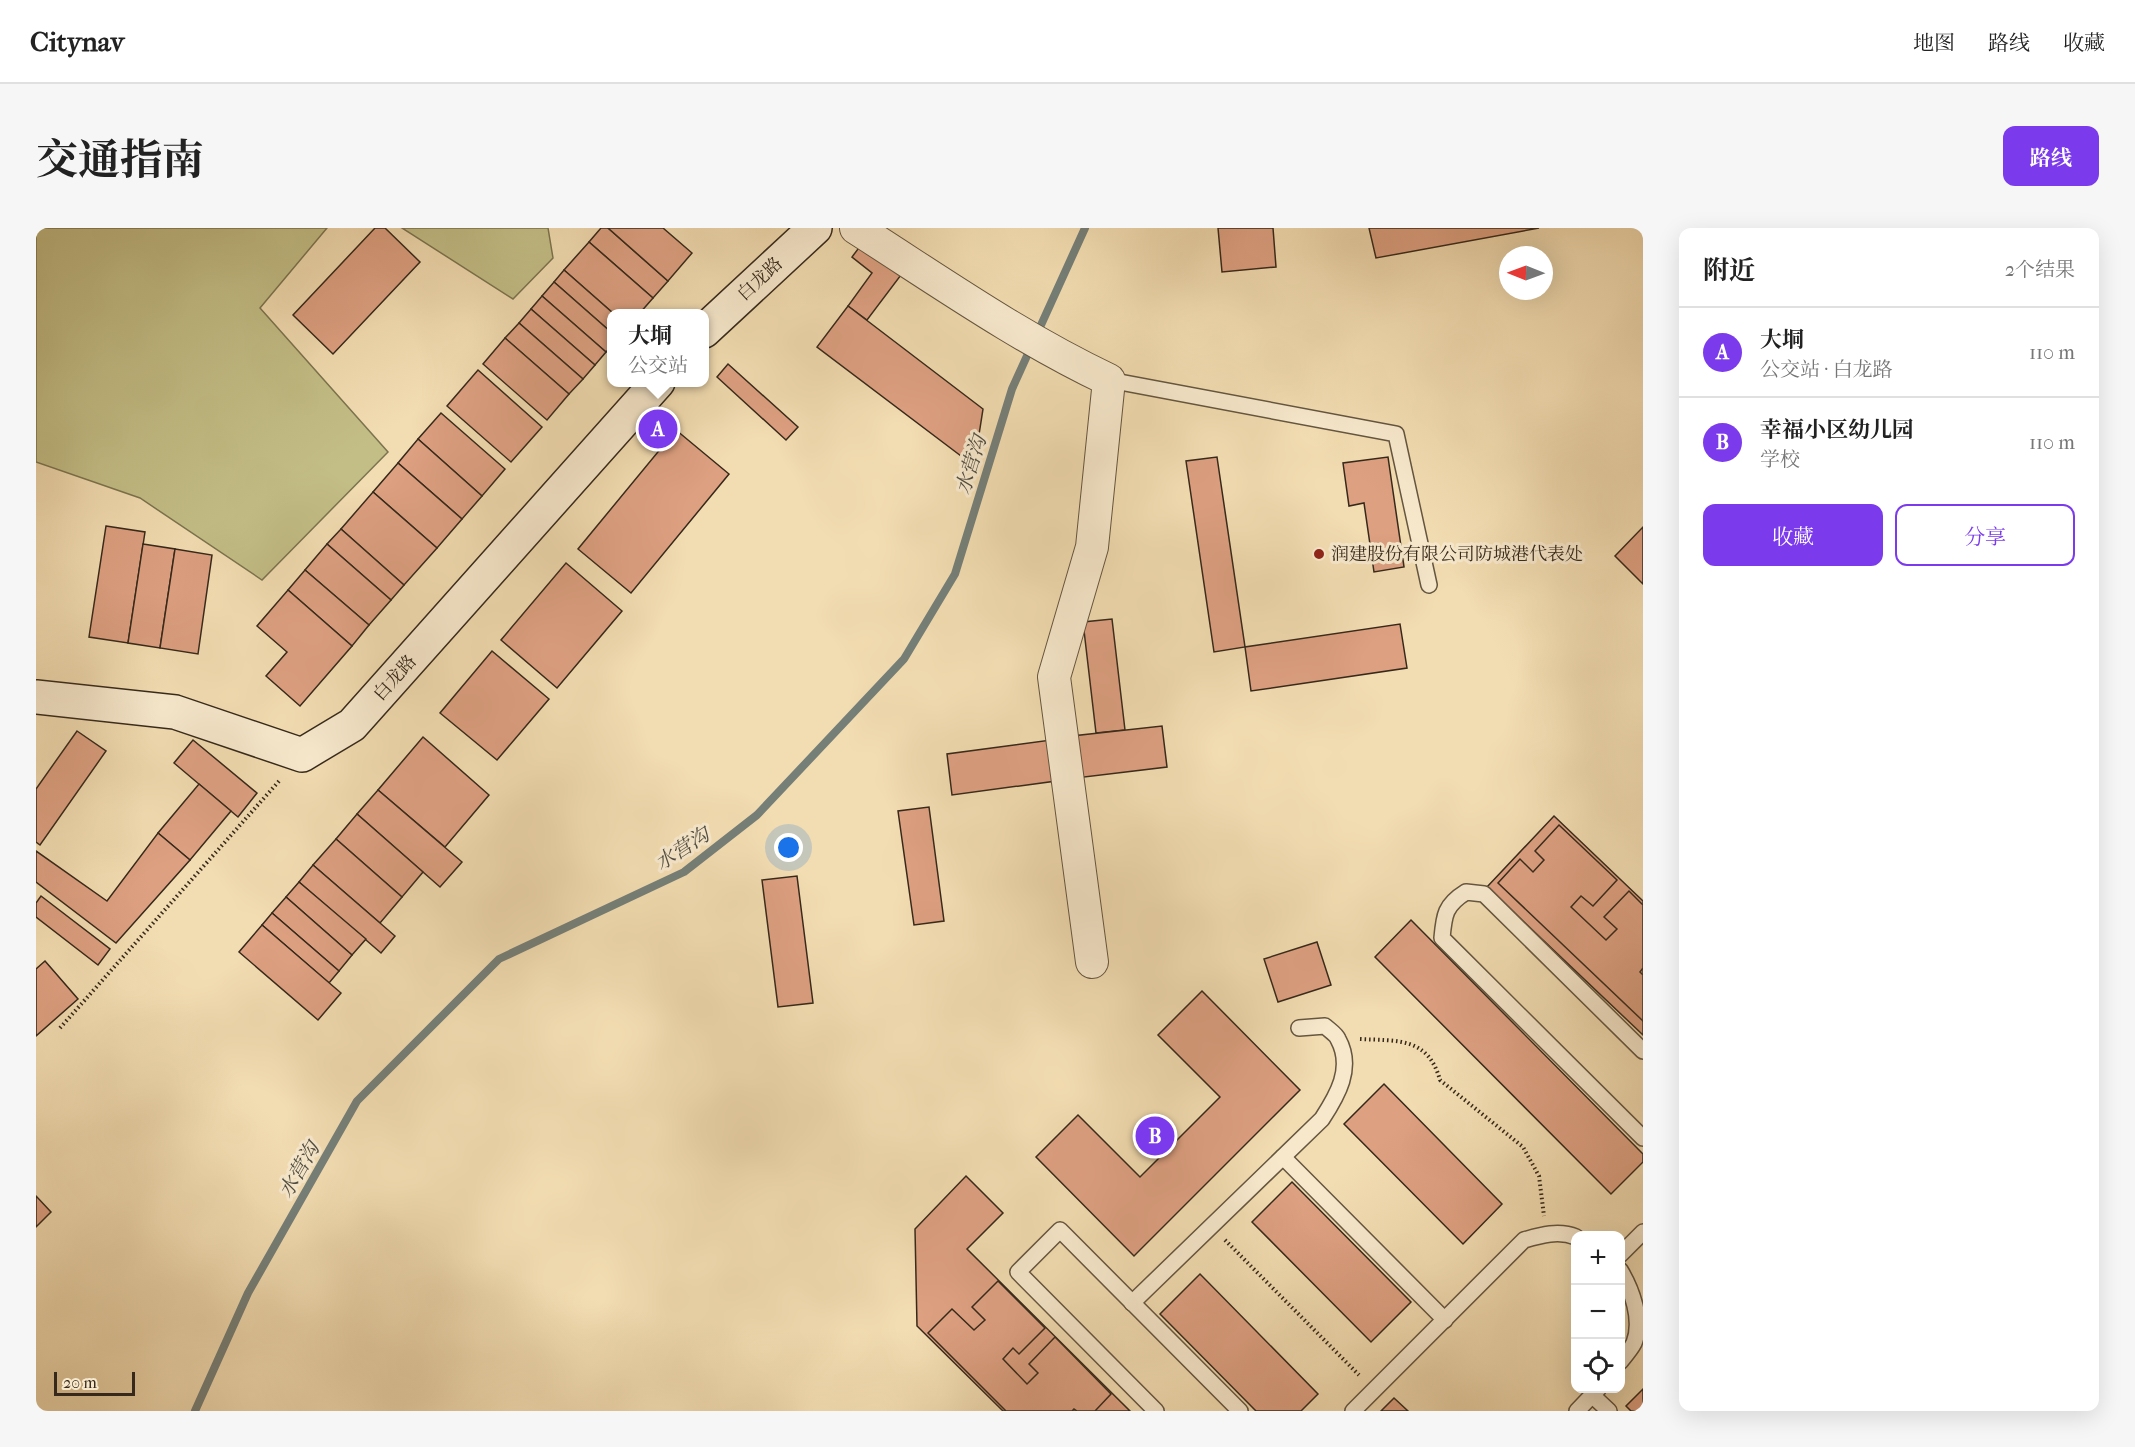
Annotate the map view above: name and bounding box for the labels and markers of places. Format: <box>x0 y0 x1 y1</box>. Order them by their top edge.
pin: A <box>638 406 678 452</box>
place label: 润建股份有限公司防城港代表处 <box>1331 544 1583 565</box>
marker: 润建股份有限公司防城港代表处 <box>1312 547 1326 561</box>
pin: B <box>1136 1114 1174 1158</box>

